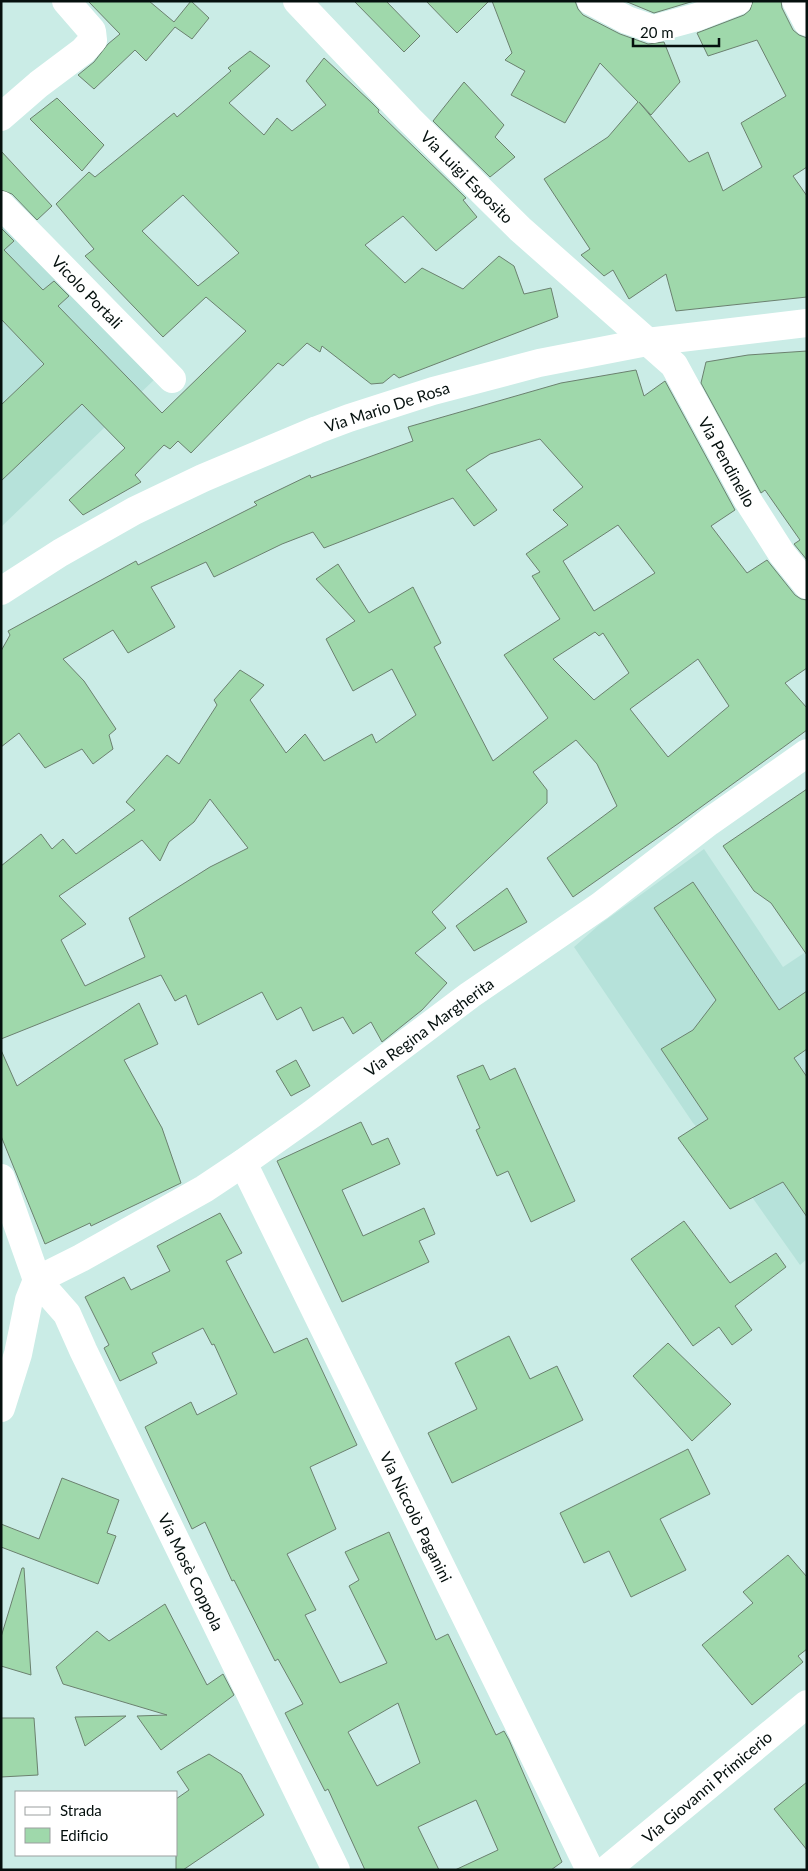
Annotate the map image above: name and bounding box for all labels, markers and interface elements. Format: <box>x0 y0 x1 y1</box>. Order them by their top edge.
scale bar <box>633 15 719 47</box>
text: 20 m <box>640 23 674 41</box>
street label: Via Luigi Esposito <box>417 126 518 227</box>
street label: Vicolo Portali <box>48 251 127 332</box>
street label: Via Mario De Rosa <box>322 377 452 436</box>
street label: Via Pendinello <box>695 413 760 510</box>
street label: Via Regina Margherita <box>360 973 497 1080</box>
street label: Via Niccolò Paganini <box>377 1448 456 1585</box>
street label: Via Mosè Coppola <box>155 1510 228 1634</box>
street label: Via Giovanni Primicerio <box>638 1727 775 1846</box>
legend <box>15 1791 178 1856</box>
text: Strada <box>60 1801 102 1819</box>
text: Edificio <box>60 1826 108 1844</box>

